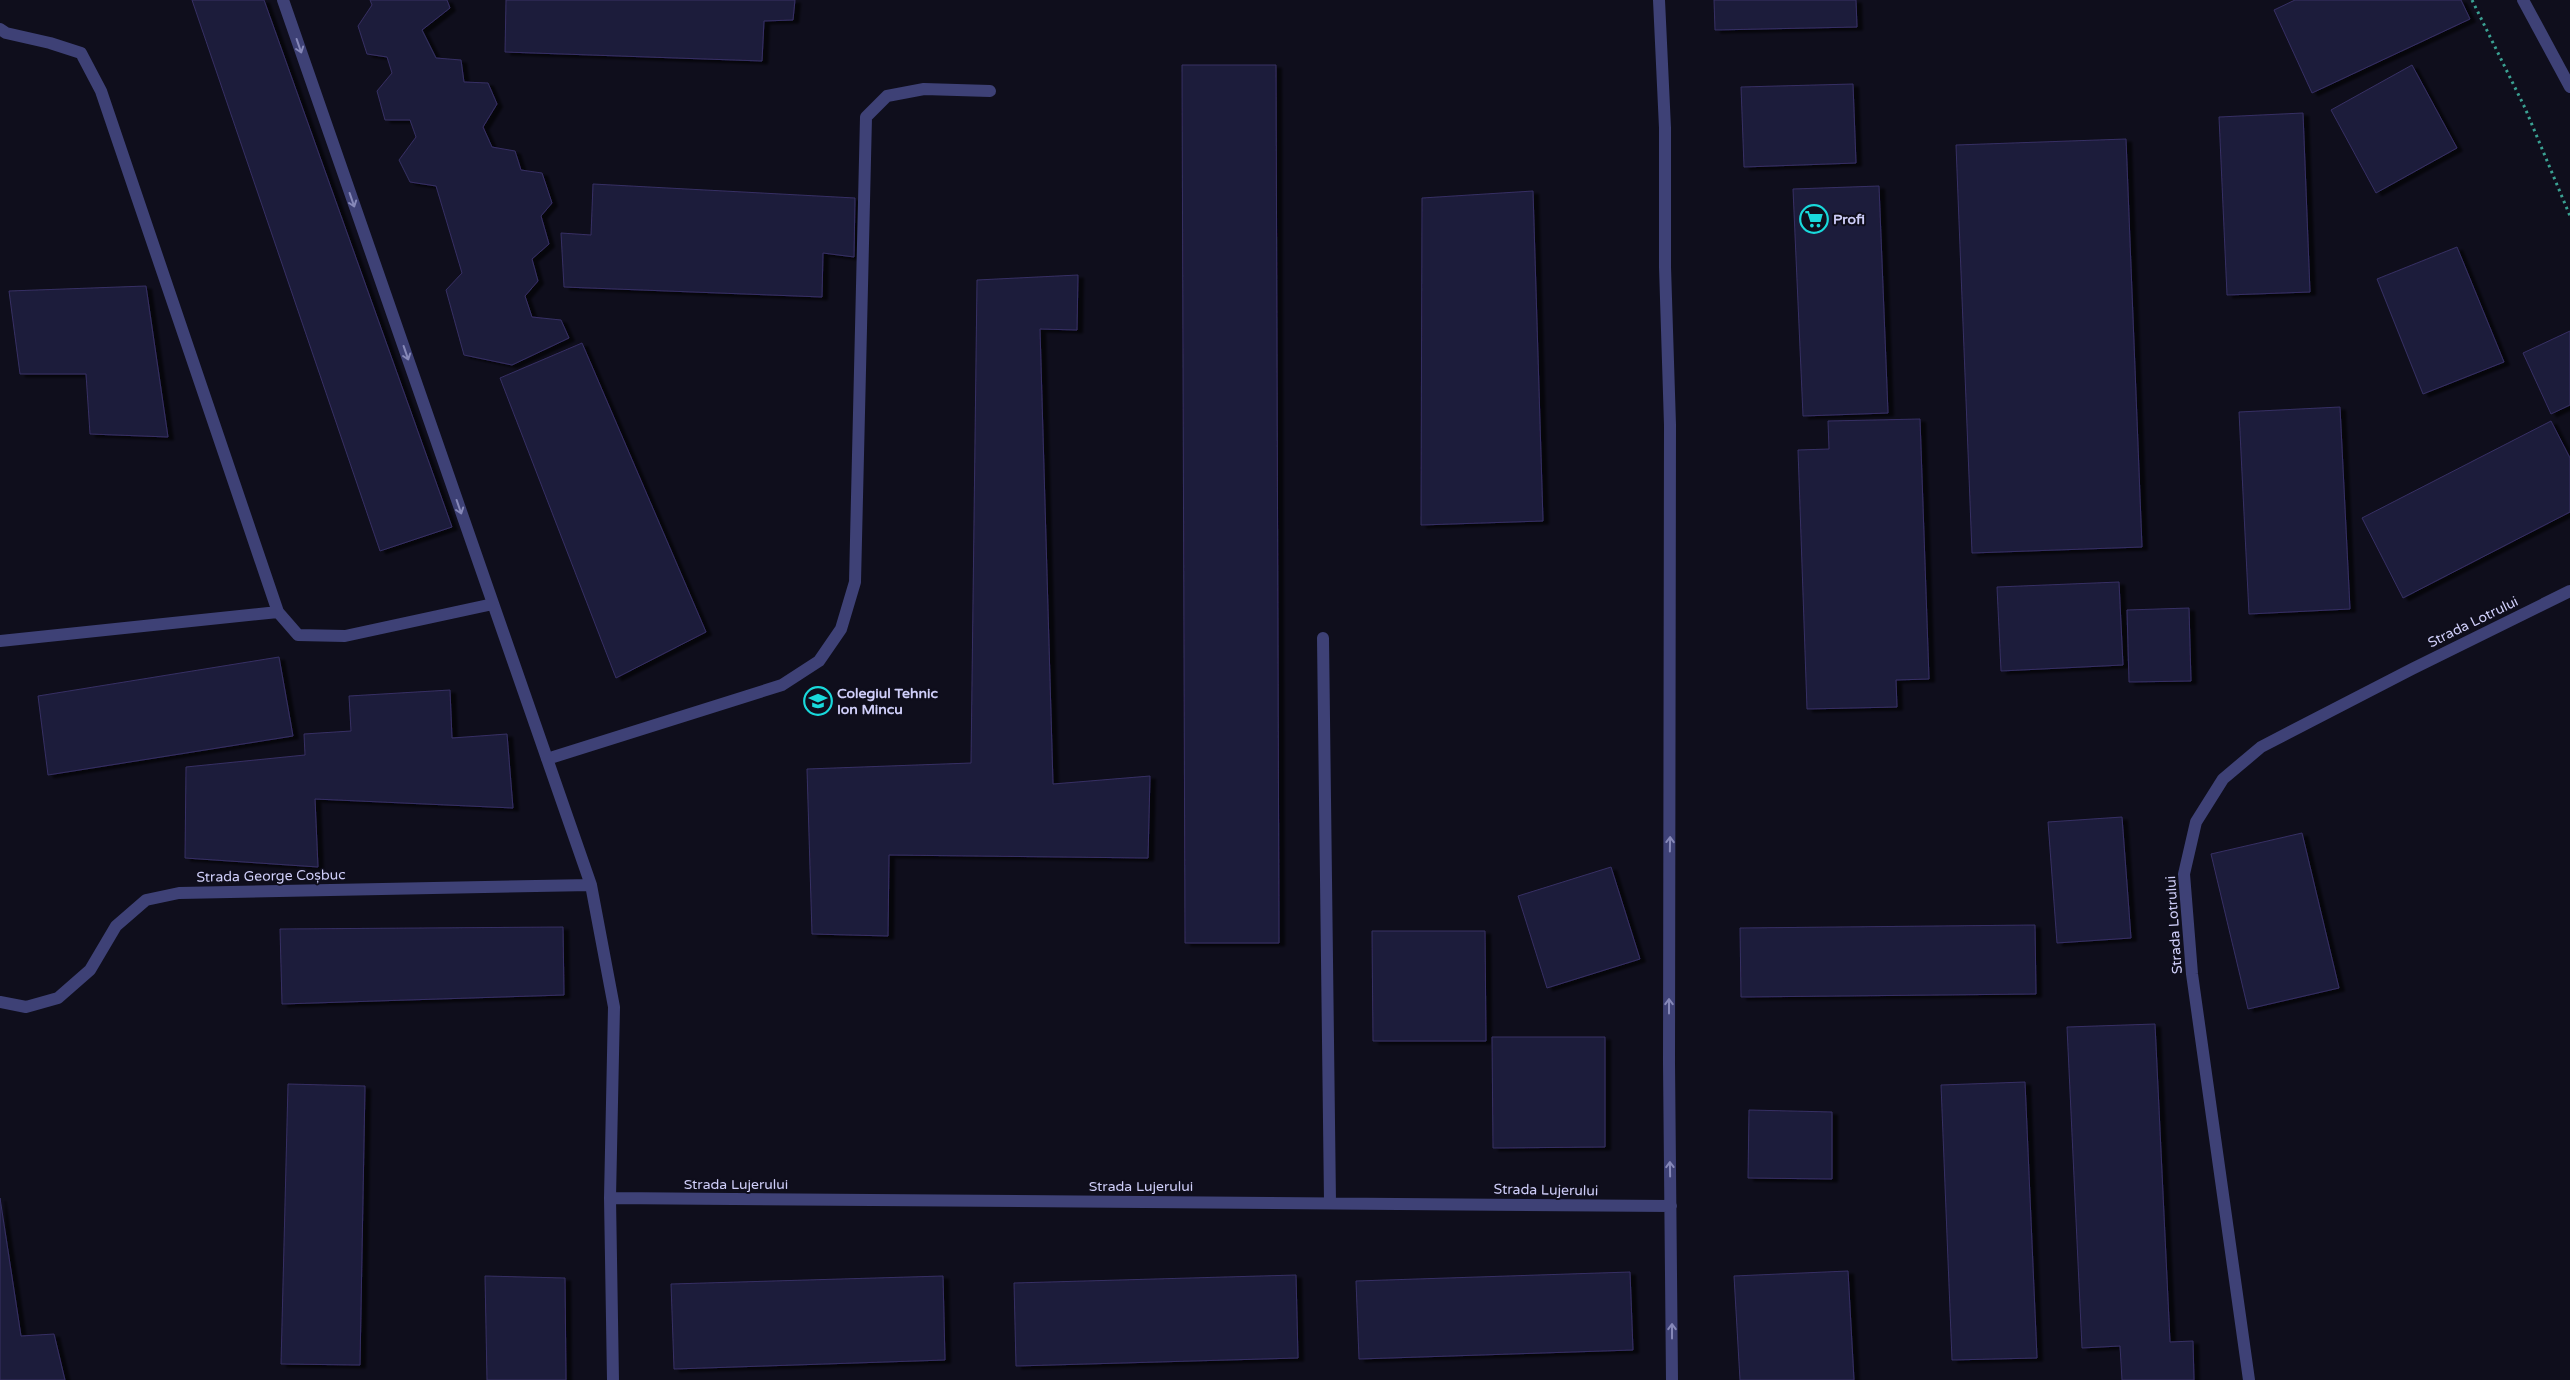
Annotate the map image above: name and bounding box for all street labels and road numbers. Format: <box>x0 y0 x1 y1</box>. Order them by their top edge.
street label: Strada Lotrului <box>2425 593 2521 651</box>
street label: Strada George Coșbuc <box>196 866 346 886</box>
street label: Strada Lotrului <box>2162 875 2186 975</box>
street label: Strada Lujerului <box>684 1176 788 1193</box>
street label: Strada Lujerului <box>1089 1178 1193 1195</box>
street label: Strada Lujerului <box>1494 1181 1598 1199</box>

